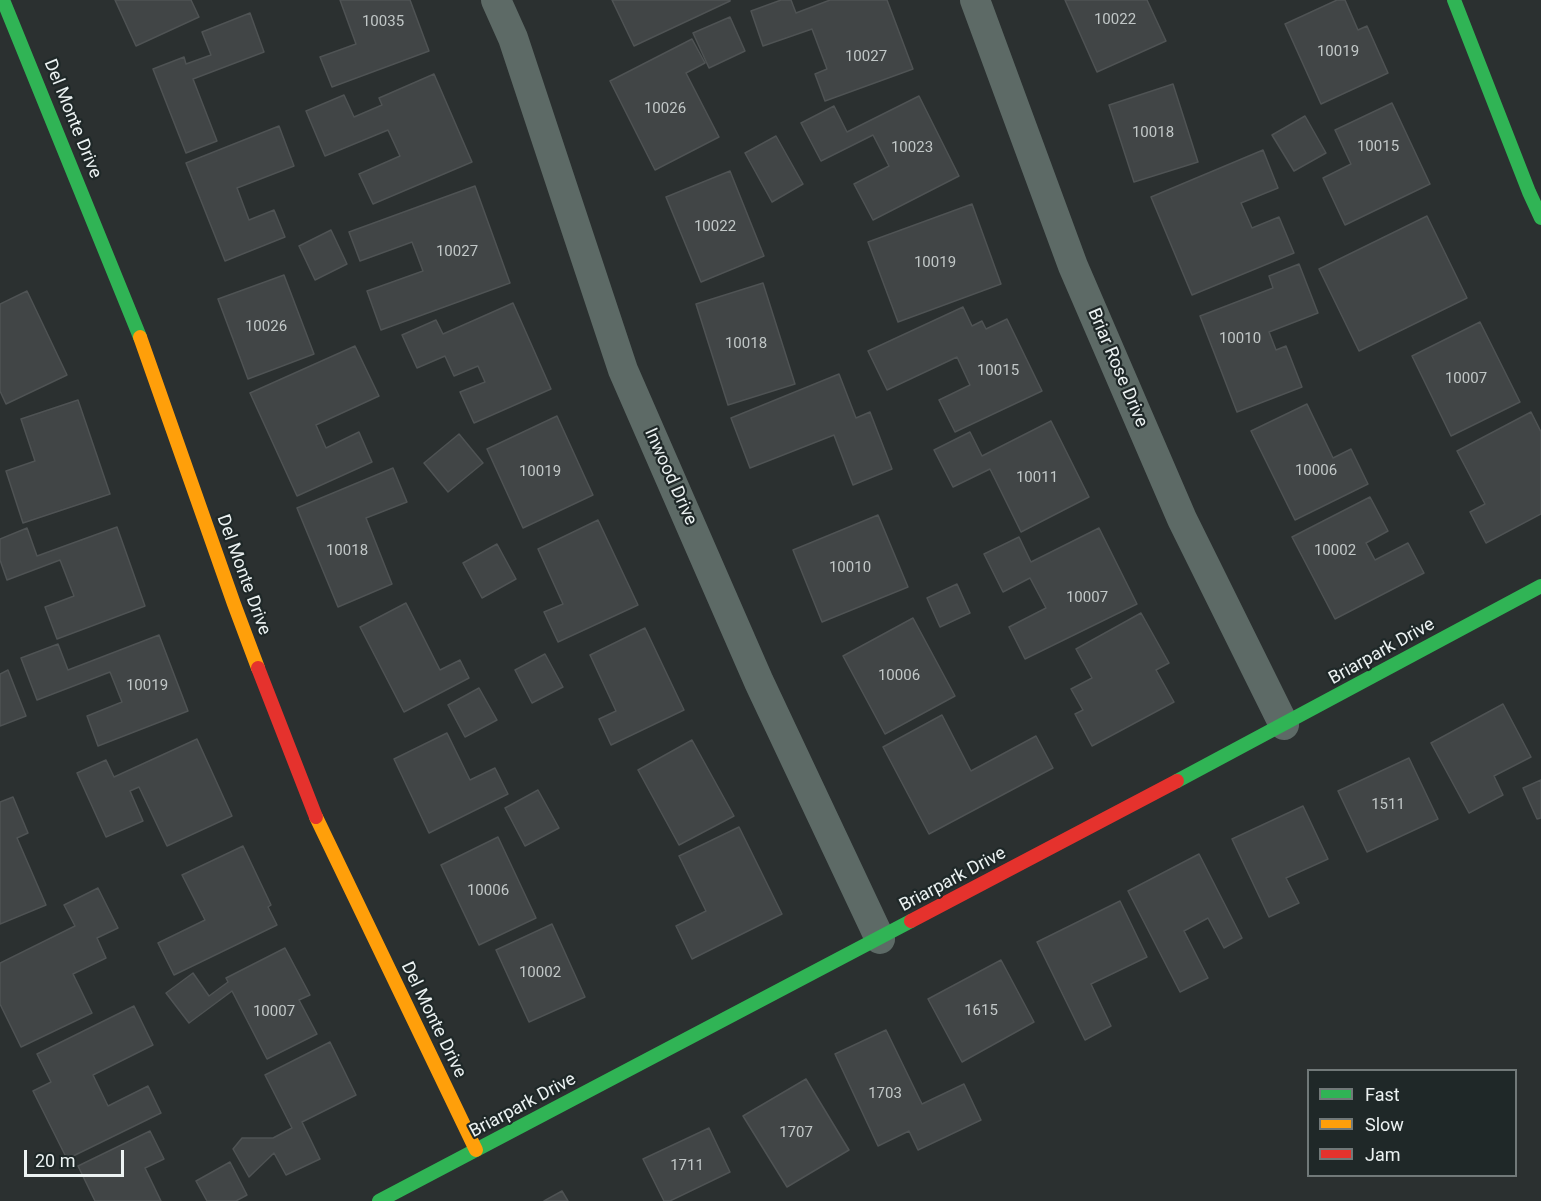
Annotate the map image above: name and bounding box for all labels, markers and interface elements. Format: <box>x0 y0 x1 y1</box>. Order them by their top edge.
house number: 10022 <box>1094 11 1136 29</box>
house number: 10035 <box>362 13 404 31</box>
house number: 10019 <box>1317 43 1359 61</box>
house number: 10027 <box>845 48 887 66</box>
street label: Del Monte Drive <box>38 56 106 182</box>
house number: 10026 <box>644 100 686 118</box>
house number: 10018 <box>1132 124 1174 142</box>
house number: 10015 <box>1357 138 1399 156</box>
house number: 10023 <box>891 139 933 157</box>
house number: 10022 <box>694 218 736 236</box>
house number: 10027 <box>436 243 478 261</box>
house number: 10019 <box>914 254 956 272</box>
street label: Briar Rose Drive <box>1082 305 1152 431</box>
house number: 10026 <box>245 318 287 336</box>
house number: 10010 <box>1219 330 1261 348</box>
house number: 10018 <box>725 335 767 353</box>
house number: 10015 <box>977 362 1019 380</box>
house number: 10007 <box>1445 370 1487 388</box>
street label: Inwood Drive <box>639 425 701 529</box>
house number: 10006 <box>1295 462 1337 480</box>
house number: 10019 <box>519 463 561 481</box>
house number: 10011 <box>1016 469 1058 487</box>
street label: Del Monte Drive <box>211 512 275 638</box>
house number: 10018 <box>326 542 368 560</box>
house number: 10002 <box>1314 542 1356 560</box>
house number: 10010 <box>829 559 871 577</box>
house number: 10007 <box>1066 589 1108 607</box>
street label: Briarpark Drive <box>1325 614 1439 690</box>
house number: 10006 <box>878 667 920 685</box>
house number: 10019 <box>126 677 168 695</box>
house number: 1511 <box>1371 796 1405 814</box>
street label: Briarpark Drive <box>896 843 1010 917</box>
house number: 10006 <box>467 882 509 900</box>
street label: Del Monte Drive <box>396 958 470 1082</box>
house number: 10002 <box>519 964 561 982</box>
house number: 1615 <box>964 1002 998 1020</box>
house number: 10007 <box>253 1003 295 1021</box>
street label: Briarpark Drive <box>466 1069 580 1143</box>
legend <box>1307 1069 1517 1177</box>
text: Fast <box>1365 1084 1400 1105</box>
house number: 1703 <box>868 1085 902 1103</box>
text: Slow <box>1365 1114 1404 1135</box>
house number: 1707 <box>779 1124 813 1142</box>
scale bar <box>27 1138 128 1176</box>
text: Jam <box>1365 1144 1401 1165</box>
text: 20 m <box>35 1150 75 1171</box>
house number: 1711 <box>670 1157 704 1175</box>

